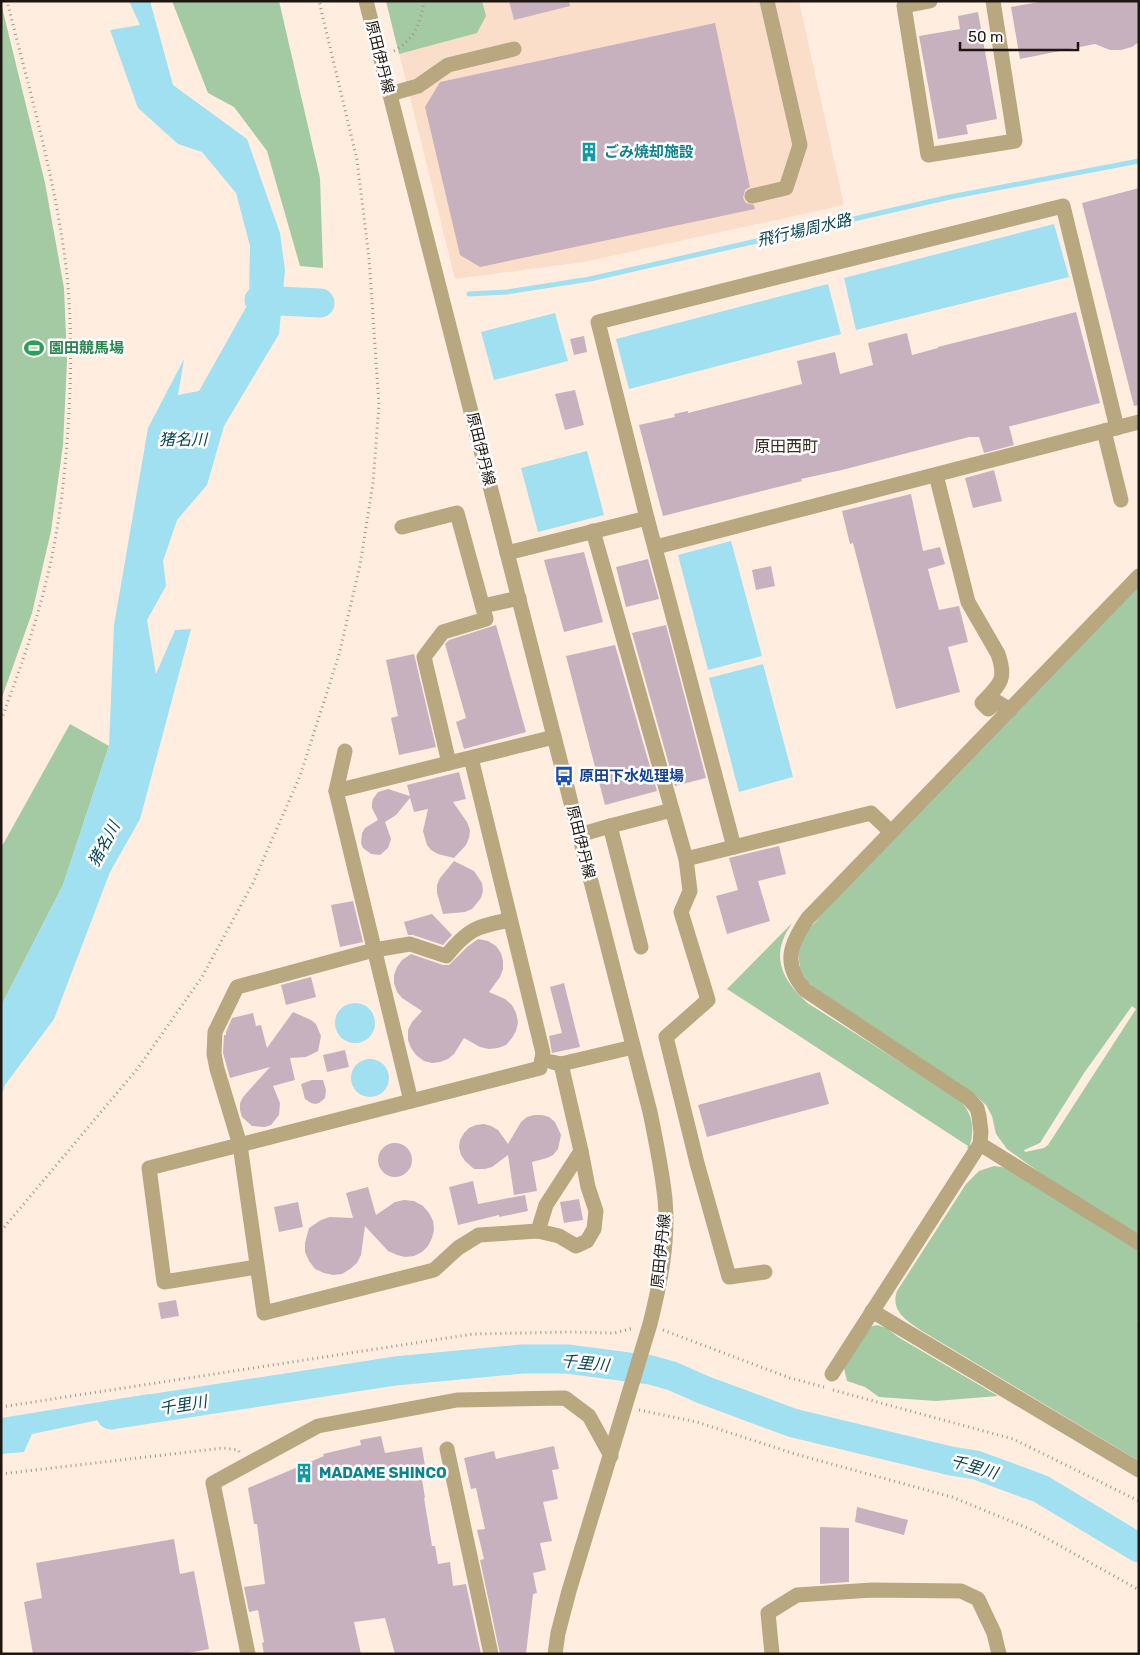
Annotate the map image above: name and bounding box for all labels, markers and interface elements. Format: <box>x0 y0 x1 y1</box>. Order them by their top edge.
street label: 原田伊丹線 <box>362 18 398 96</box>
scale bar <box>960 20 1078 52</box>
text: 50 m <box>968 28 1003 46</box>
building icon: ごみ焼却施設 <box>578 141 600 163</box>
place label: ごみ焼却施設 <box>604 143 694 161</box>
water label: 飛行場周水路 <box>755 209 855 250</box>
sports icon: 園田競馬場 <box>23 337 45 359</box>
place label: 園田競馬場 <box>49 339 124 357</box>
street label: 原田伊丹線 <box>463 410 499 488</box>
water label: 猪名川 <box>159 430 209 449</box>
district label: 原田西町 <box>754 437 818 456</box>
bus stop icon: 原田下水処理場 <box>553 765 575 787</box>
place label: 原田下水処理場 <box>579 767 684 785</box>
street label: 原田伊丹線 <box>563 803 599 881</box>
water label: 猪名川 <box>84 817 125 870</box>
street label: 原田伊丹線 <box>648 1213 674 1289</box>
water label: 千里川 <box>560 1351 612 1375</box>
water label: 千里川 <box>158 1392 210 1418</box>
water label: 千里川 <box>948 1451 1002 1483</box>
building icon: MADAME SHINCO <box>293 1462 315 1484</box>
place label: MADAME SHINCO <box>319 1464 447 1482</box>

